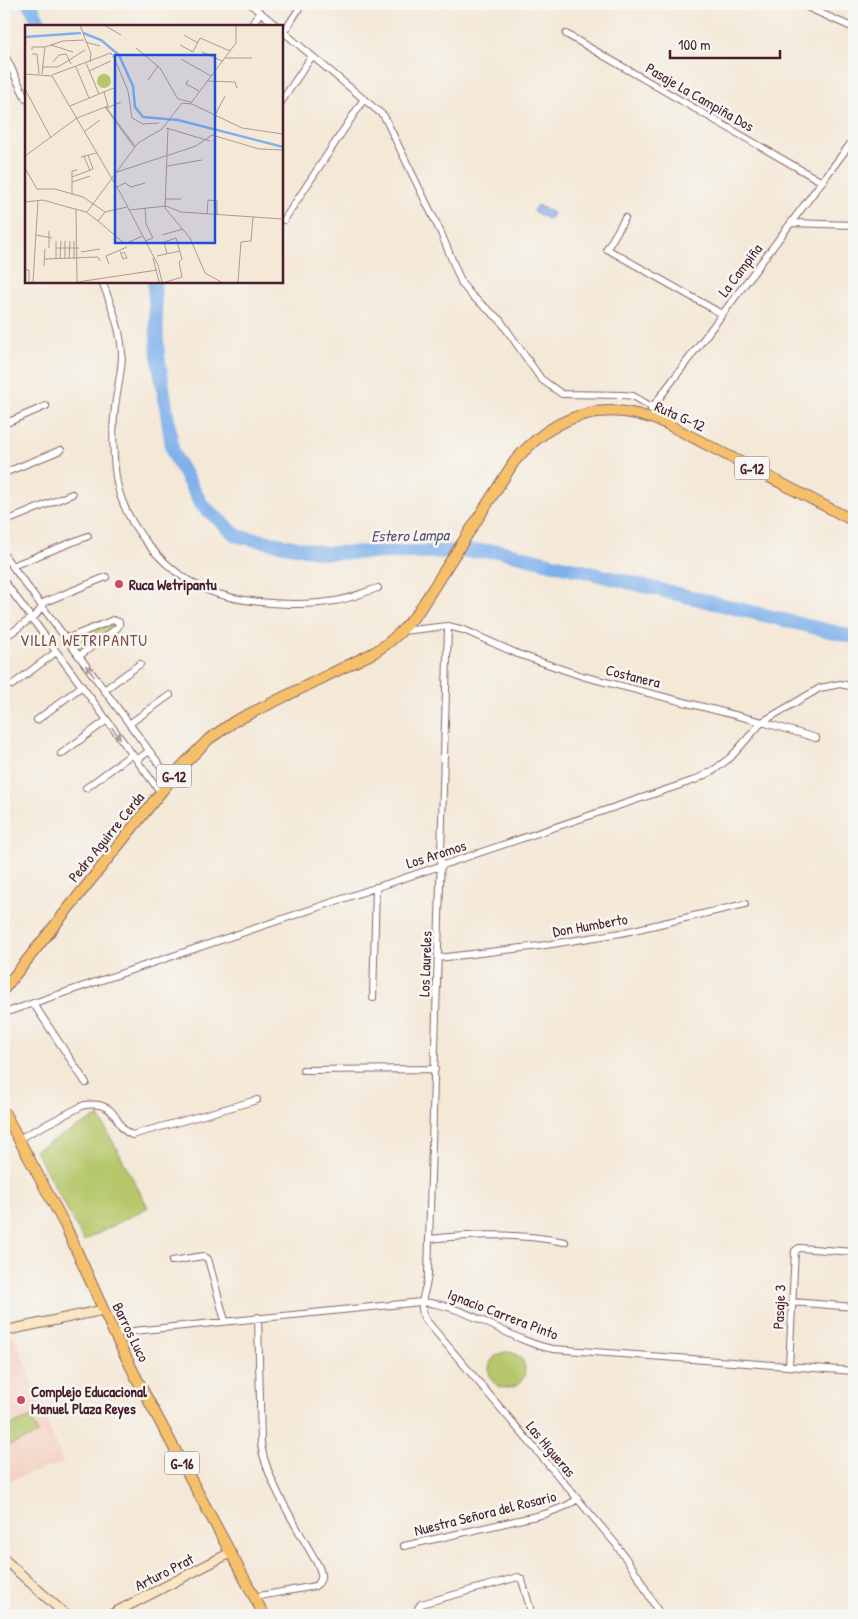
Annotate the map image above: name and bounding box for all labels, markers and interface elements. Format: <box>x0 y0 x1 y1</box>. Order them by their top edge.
inset map <box>25 25 282 282</box>
scale bar <box>670 28 780 60</box>
text: 100 m <box>678 34 711 55</box>
street label: Pasaje La Campiña Dos <box>642 57 758 137</box>
street label: La Campiña <box>713 239 767 301</box>
street label: Ruta G-12 <box>652 396 708 436</box>
road number: G-12 <box>734 456 770 479</box>
water label: Estero Lampa <box>371 523 451 547</box>
place label: Ruca Wetripantu <box>129 574 218 596</box>
marker: Ruca Wetripantu <box>113 578 125 590</box>
district label: VILLA WETRIPANTU <box>20 629 148 651</box>
street label: Costanera <box>604 659 663 693</box>
one-way arrow <box>85 664 95 678</box>
one-way arrow <box>111 726 121 740</box>
road number: G-12 <box>156 764 192 788</box>
street label: Pedro Aguirre Cerda <box>63 787 149 886</box>
street label: Los Aromos <box>403 834 469 874</box>
street label: Don Humberto <box>551 908 629 942</box>
street label: Los Laureles <box>413 931 437 997</box>
street label: Ignacio Carrera Pinto <box>445 1283 561 1345</box>
street label: Pasaje 3 <box>767 1284 791 1330</box>
street label: Barros Luco <box>108 1299 154 1365</box>
place label: Complejo Educacional Manuel Plaza Reyes <box>31 1381 148 1420</box>
marker: Complejo Educacional Manuel Plaza Reyes <box>15 1394 27 1406</box>
street label: Las Higueras <box>521 1417 581 1482</box>
road number: G-16 <box>164 1452 200 1475</box>
street label: Nuestra Señora del Rosario <box>412 1485 558 1541</box>
street label: Arturo Prat <box>131 1548 198 1596</box>

